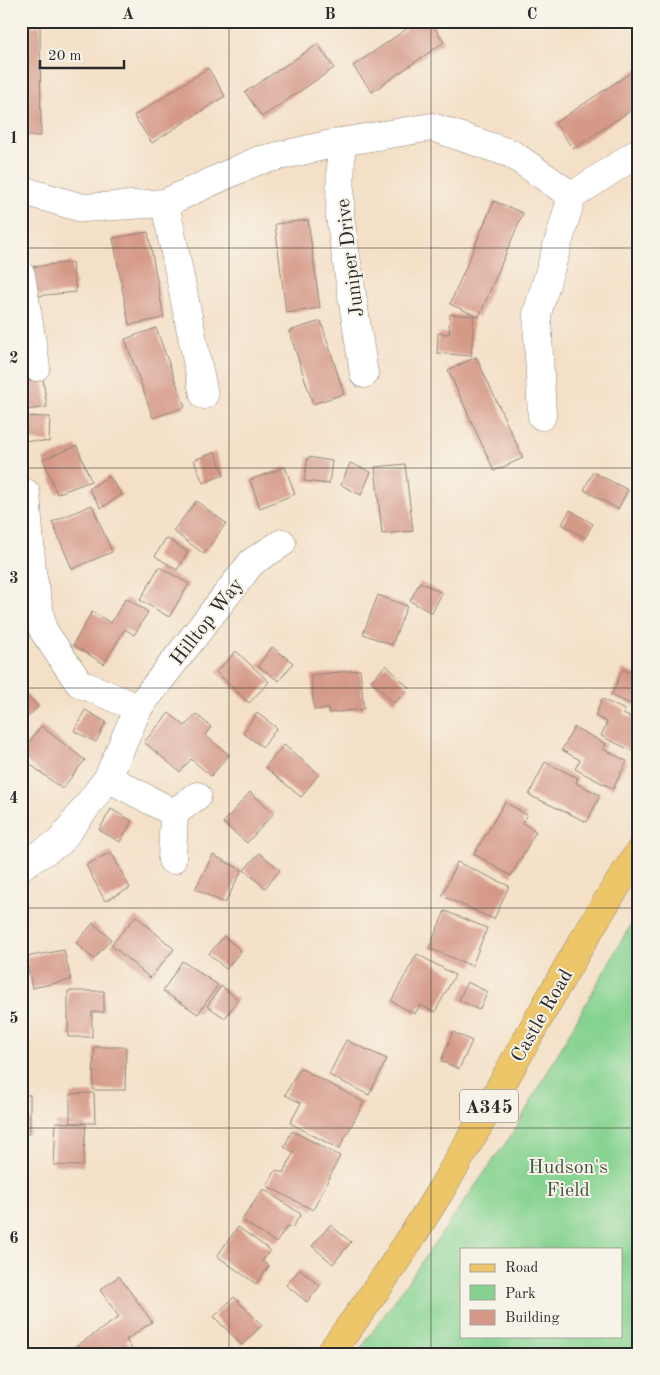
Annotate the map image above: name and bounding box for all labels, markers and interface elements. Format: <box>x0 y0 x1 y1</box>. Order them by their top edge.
text: A <box>122 7 134 23</box>
text: B <box>324 7 336 23</box>
text: C <box>527 7 537 23</box>
scale bar <box>40 38 124 70</box>
text: 20 m <box>48 49 82 64</box>
text: 1 <box>9 131 19 147</box>
street label: Juniper Drive <box>334 197 368 318</box>
text: 2 <box>9 351 19 367</box>
text: 3 <box>9 571 19 587</box>
street label: Hilltop Way <box>167 574 248 670</box>
text: 4 <box>9 791 19 807</box>
street label: Castle Road <box>508 966 577 1066</box>
text: 5 <box>9 1011 19 1027</box>
road number: A345 <box>460 1090 518 1122</box>
park label: Hudson's Field <box>528 1158 608 1201</box>
text: 6 <box>9 1231 19 1247</box>
legend <box>460 1248 622 1338</box>
text: Road <box>505 1261 539 1276</box>
text: Park <box>505 1287 536 1302</box>
text: Building <box>505 1311 560 1326</box>

